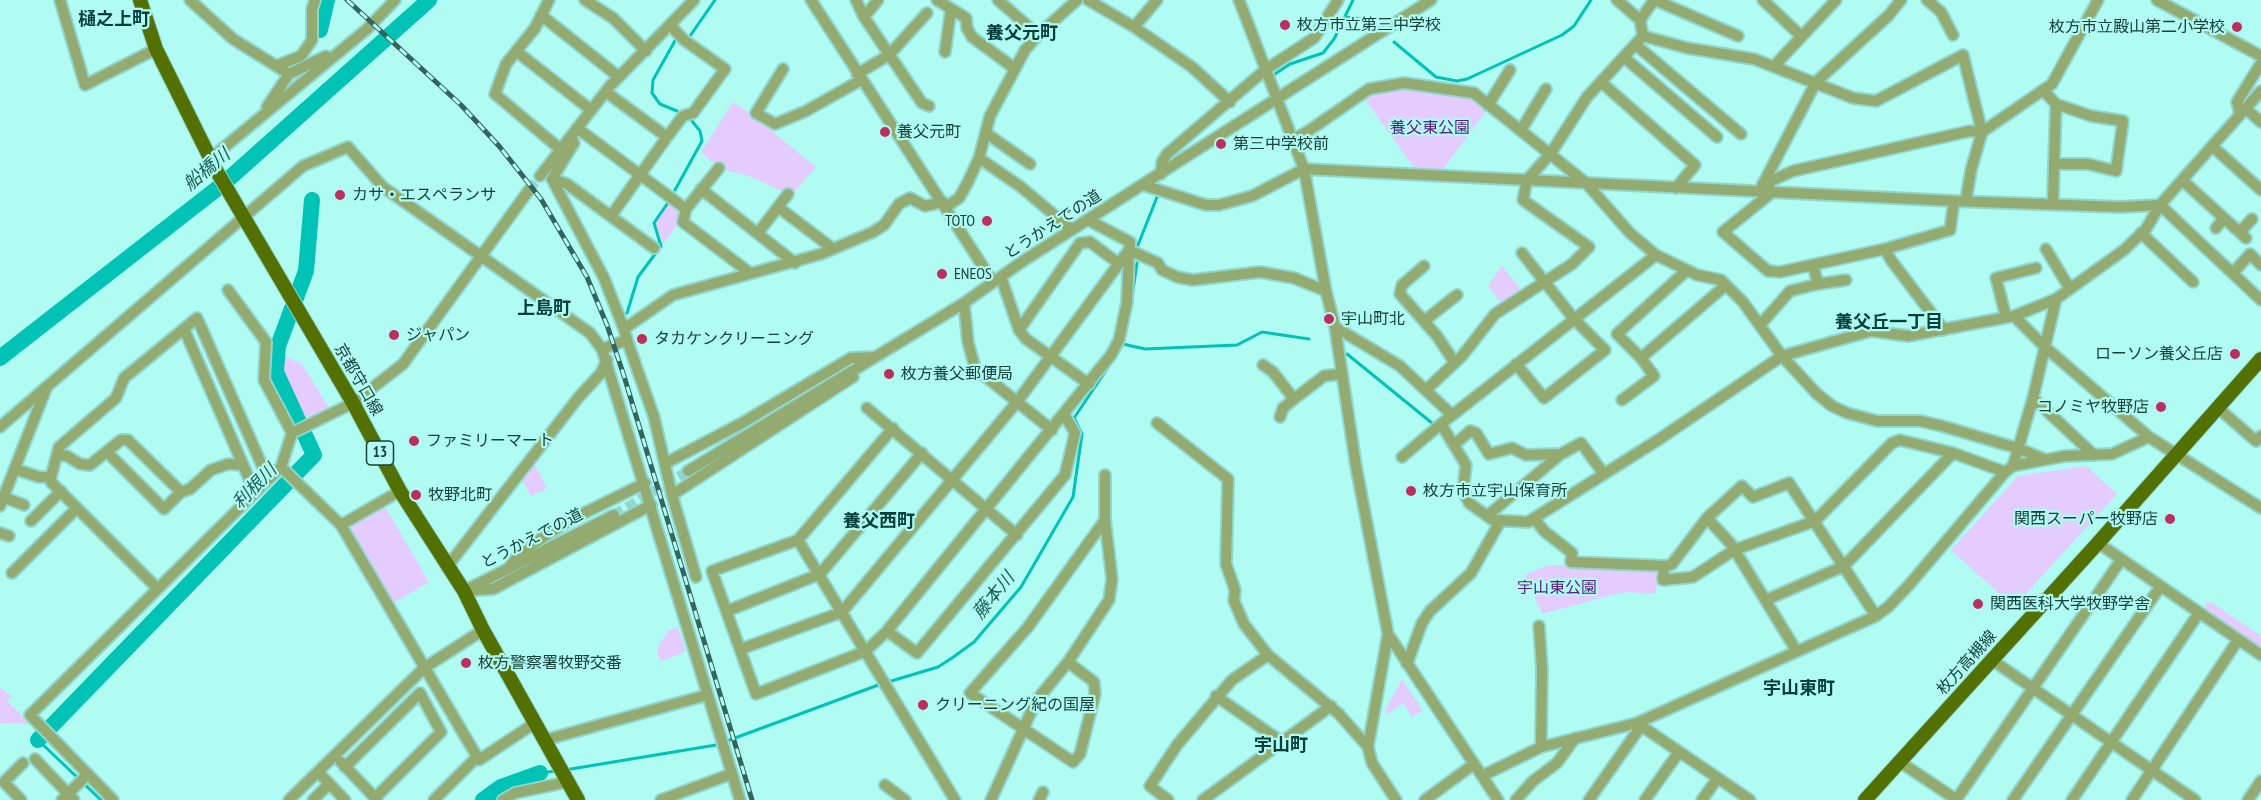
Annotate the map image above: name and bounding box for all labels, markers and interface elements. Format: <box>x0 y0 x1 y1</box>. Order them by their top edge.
district label: 樋之上町 <box>78 9 150 31</box>
place label: 枚方市立第三中学校 <box>1297 15 1441 35</box>
place label: 枚方市立殿山第二小学校 <box>2049 17 2225 37</box>
marker: 枚方市立第三中学校 <box>1278 18 1292 32</box>
marker: 枚方市立殿山第二小学校 <box>2230 20 2244 34</box>
district label: 養父元町 <box>986 23 1058 45</box>
park label: 養父東公園 <box>1390 118 1470 138</box>
place label: 養父元町 <box>897 122 961 142</box>
marker: 養父元町 <box>878 125 892 139</box>
place label: 第三中学校前 <box>1233 134 1329 154</box>
marker: 第三中学校前 <box>1214 137 1228 151</box>
water label: 船橋川 <box>179 144 235 196</box>
place label: カサ・エスペランサ <box>352 185 496 205</box>
street label: とうかえでの道 <box>1001 186 1105 264</box>
marker: カサ・エスペランサ <box>333 188 347 202</box>
place label: TOTO <box>945 211 975 231</box>
marker: TOTO <box>980 214 994 228</box>
place label: ENEOS <box>954 264 992 284</box>
marker: ENEOS <box>935 267 949 281</box>
district label: 上島町 <box>517 298 571 320</box>
place label: 宇山町北 <box>1341 309 1405 329</box>
marker: 宇山町北 <box>1322 312 1336 326</box>
district label: 養父丘一丁目 <box>1835 312 1943 334</box>
place label: ジャパン <box>406 325 470 345</box>
marker: ジャパン <box>387 328 401 342</box>
place label: タカケンクリーニング <box>654 329 814 349</box>
marker: タカケンクリーニング <box>635 332 649 346</box>
street label: 京都守口線 <box>330 341 386 419</box>
place label: ローソン養父丘店 <box>2095 344 2223 364</box>
marker: ローソン養父丘店 <box>2228 347 2242 361</box>
place label: 枚方養父郵便局 <box>901 364 1013 384</box>
marker: 枚方養父郵便局 <box>882 367 896 381</box>
place label: コノミヤ牧野店 <box>2037 397 2149 417</box>
marker: コノミヤ牧野店 <box>2154 400 2168 414</box>
place label: ファミリーマート <box>426 431 554 451</box>
marker: ファミリーマート <box>407 434 421 448</box>
road number: 13 <box>366 441 394 465</box>
water label: 利根川 <box>228 460 282 514</box>
place label: 枚方市立宇山保育所 <box>1423 481 1567 501</box>
marker: 枚方市立宇山保育所 <box>1404 484 1418 498</box>
place label: 牧野北町 <box>428 485 492 505</box>
marker: 牧野北町 <box>409 488 423 502</box>
street label: とうかえでの道 <box>478 505 586 573</box>
place label: 関西スーパー牧野店 <box>2014 509 2158 529</box>
district label: 養父西町 <box>843 511 915 533</box>
marker: 関西スーパー牧野店 <box>2163 512 2177 526</box>
water label: 藤本川 <box>969 568 1019 624</box>
park label: 宇山東公園 <box>1517 578 1597 598</box>
place label: 関西医科大学牧野学舎 <box>1990 594 2150 614</box>
marker: 関西医科大学牧野学舎 <box>1971 597 1985 611</box>
street label: 枚方高槻線 <box>1933 627 2001 699</box>
place label: 枚方警察署牧野交番 <box>478 653 622 673</box>
marker: 枚方警察署牧野交番 <box>459 656 473 670</box>
district label: 宇山東町 <box>1763 678 1835 700</box>
place label: クリーニング紀の国屋 <box>935 695 1095 715</box>
marker: クリーニング紀の国屋 <box>916 698 930 712</box>
district label: 宇山町 <box>1254 735 1308 757</box>

